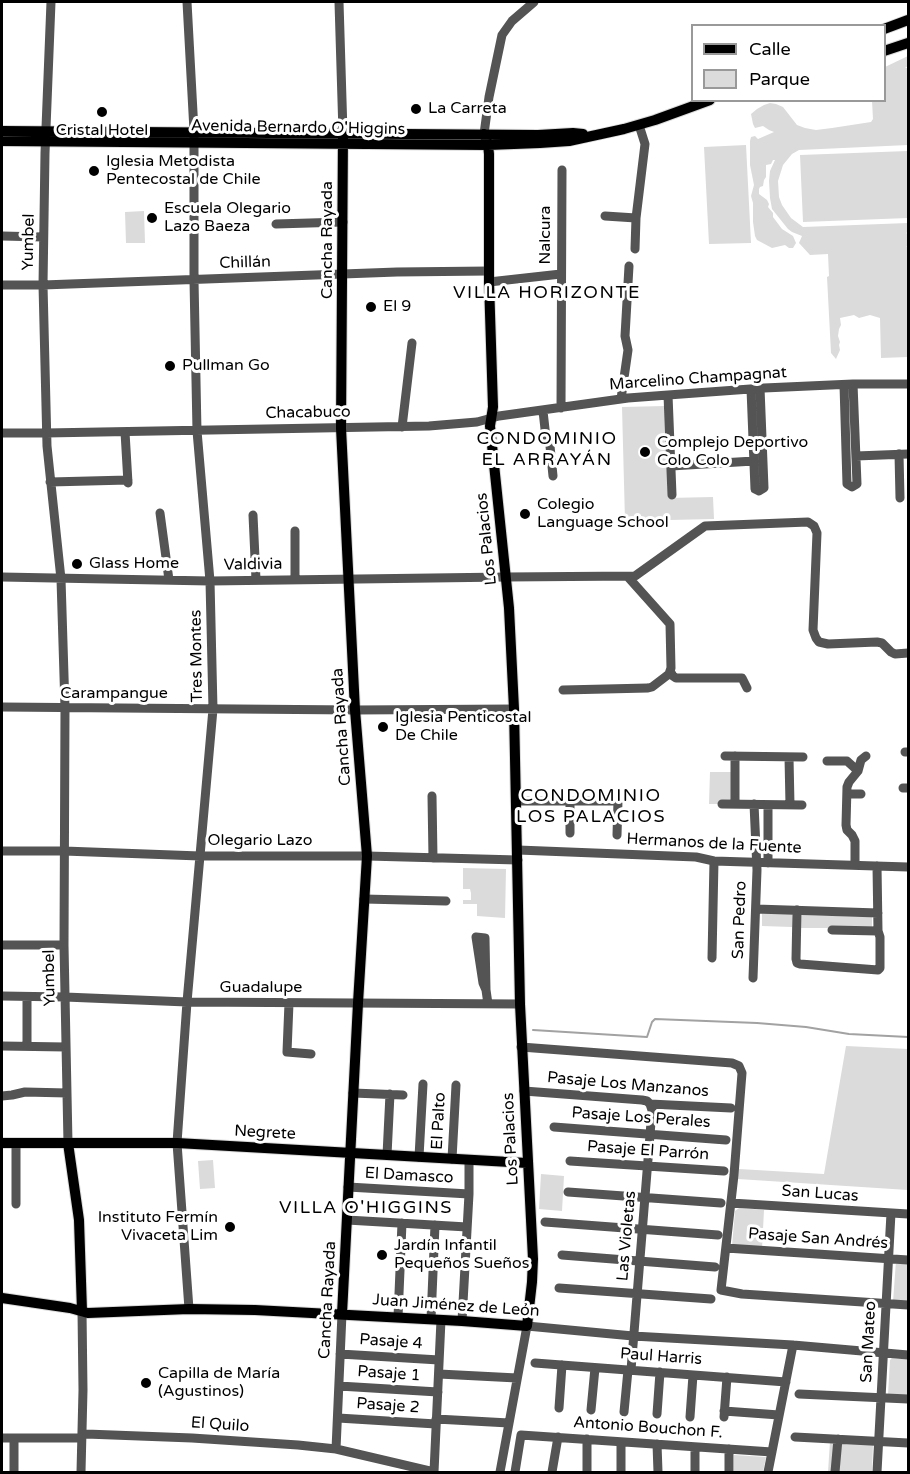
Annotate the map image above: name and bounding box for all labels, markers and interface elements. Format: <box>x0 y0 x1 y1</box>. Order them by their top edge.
legend <box>691 24 886 102</box>
text: Calle <box>749 38 791 60</box>
text: Parque <box>749 68 810 90</box>
place label: La Carreta <box>428 99 507 119</box>
marker: La Carreta <box>409 102 423 116</box>
marker: Cristal Hotel <box>95 105 109 119</box>
street label: Avenida Bernardo O'Higgins <box>191 117 405 139</box>
place label: Cristal Hotel <box>56 121 148 141</box>
place label: Iglesia Metodista Pentecostal de Chile <box>106 152 260 190</box>
marker: Iglesia Metodista Pentecostal de Chile <box>87 164 101 178</box>
street label: Cancha Rayada <box>318 181 338 299</box>
place label: Escuela Olegario Lazo Baeza <box>164 199 291 237</box>
street label: Nalcura <box>536 205 556 265</box>
marker: Escuela Olegario Lazo Baeza <box>145 211 159 225</box>
street label: Yumbel <box>19 213 39 271</box>
street label: Chillán <box>219 253 271 273</box>
district label: VILLA HORIZONTE <box>453 282 641 304</box>
place label: El 9 <box>383 297 411 317</box>
marker: El 9 <box>364 300 378 314</box>
place label: Pullman Go <box>182 356 270 376</box>
marker: Pullman Go <box>163 359 177 373</box>
street label: Marcelino Champagnat <box>609 363 787 395</box>
street label: Chacabuco <box>265 403 351 423</box>
district label: CONDOMINIO EL ARRAYÁN <box>476 428 618 470</box>
place label: Complejo Deportivo Colo Colo <box>657 433 808 471</box>
marker: Complejo Deportivo Colo Colo <box>638 445 652 459</box>
street label: Los Palacios <box>473 492 501 586</box>
place label: Colegio Language School <box>537 495 669 533</box>
marker: Colegio Language School <box>518 507 532 521</box>
place label: Glass Home <box>89 554 179 574</box>
street label: Valdivia <box>223 555 283 575</box>
marker: Glass Home <box>70 557 84 571</box>
street label: Tres Montes <box>187 609 207 703</box>
street label: Cancha Rayada <box>328 667 356 787</box>
street label: Carampangue <box>60 684 168 704</box>
place label: Iglesia Penticostal De Chile <box>395 708 531 746</box>
marker: Iglesia Penticostal De Chile <box>376 720 390 734</box>
district label: CONDOMINIO LOS PALACIOS <box>516 785 666 828</box>
street label: Hermanos de la Fuente <box>626 830 802 858</box>
street label: Olegario Lazo <box>208 831 312 851</box>
street label: San Pedro <box>729 881 751 959</box>
street label: Yumbel <box>40 949 60 1007</box>
street label: Guadalupe <box>220 978 302 998</box>
street label: Pasaje Los Manzanos <box>546 1068 710 1102</box>
street label: El Palto <box>428 1092 450 1150</box>
street label: Los Palacios <box>499 1092 523 1186</box>
street label: Pasaje Los Perales <box>571 1104 711 1132</box>
street label: Negrete <box>234 1122 296 1144</box>
street label: Pasaje El Parrón <box>586 1137 710 1165</box>
street label: El Damasco <box>364 1164 454 1188</box>
street label: San Lucas <box>781 1182 859 1206</box>
street label: Las Violetas <box>613 1190 641 1282</box>
district label: VILLA O'HIGGINS <box>279 1197 453 1219</box>
place label: Instituto Fermín Vivaceta Lim <box>98 1208 218 1246</box>
marker: Instituto Fermín Vivaceta Lim <box>223 1220 237 1234</box>
street label: Pasaje San Andrés <box>747 1225 889 1253</box>
place label: Jardín Infantil Pequeños Sueños <box>394 1236 529 1274</box>
street label: Cancha Rayada <box>315 1241 341 1359</box>
marker: Jardín Infantil Pequeños Sueños <box>375 1248 389 1262</box>
street label: Juan Jiménez de León <box>372 1291 540 1321</box>
street label: San Mateo <box>857 1301 881 1383</box>
street label: Pasaje 4 <box>359 1330 423 1354</box>
street label: Paul Harris <box>619 1345 703 1369</box>
street label: Pasaje 1 <box>357 1362 421 1386</box>
place label: Capilla de María (Agustinos) <box>158 1364 280 1402</box>
marker: Capilla de María (Agustinos) <box>139 1376 153 1390</box>
street label: Pasaje 2 <box>356 1394 420 1418</box>
street label: El Quilo <box>190 1413 250 1437</box>
street label: Antonio Bouchon F. <box>573 1413 723 1443</box>

